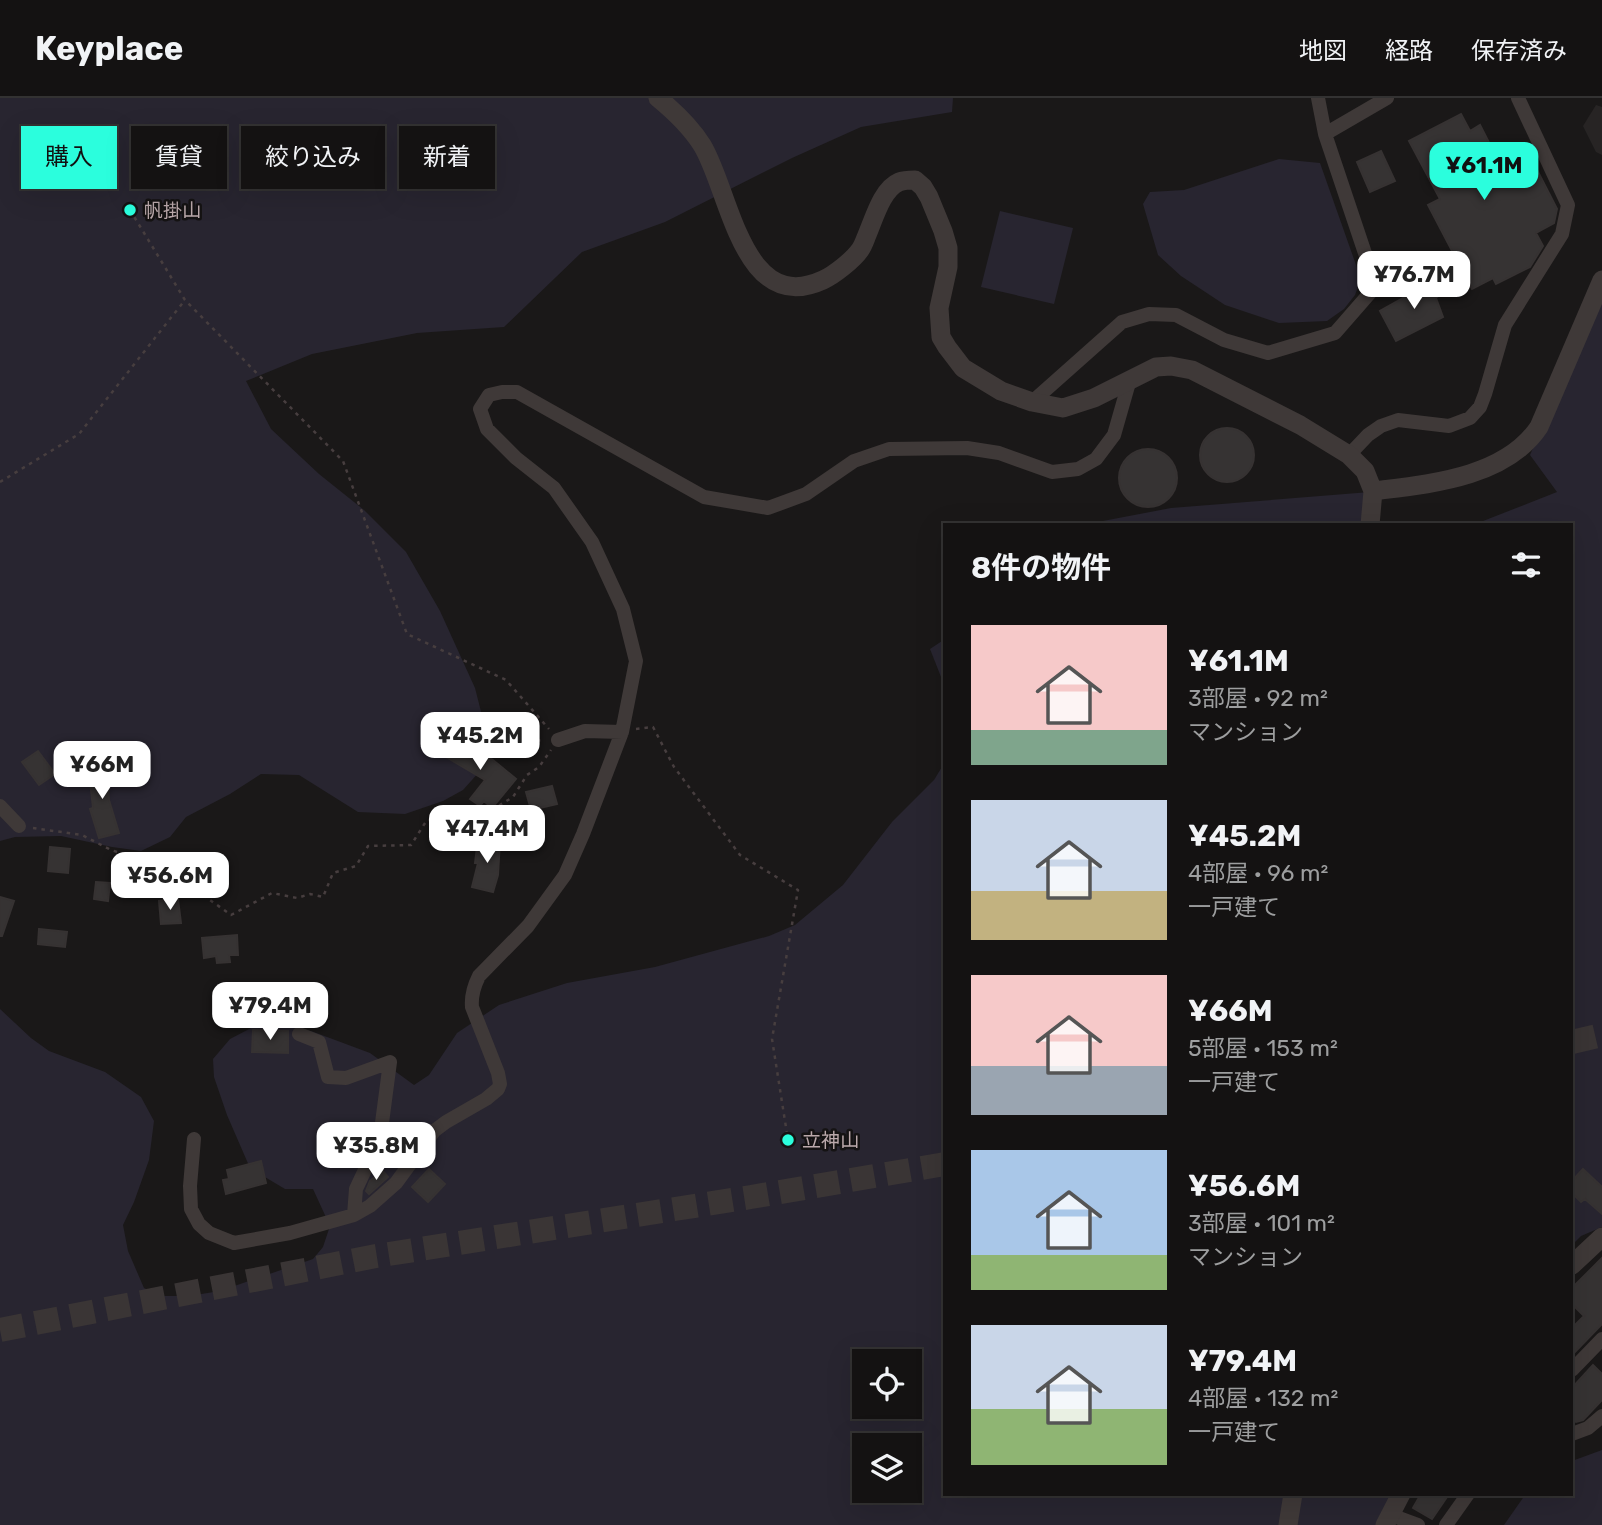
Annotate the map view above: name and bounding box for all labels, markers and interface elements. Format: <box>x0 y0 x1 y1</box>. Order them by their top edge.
text: Keyplace <box>35 29 183 68</box>
text: 地図 <box>1299 37 1347 65</box>
text: 経路 <box>1385 37 1433 65</box>
text: 保存済み <box>1471 37 1567 65</box>
chip: 購入 <box>21 126 117 189</box>
chip: 賃貸 <box>131 126 227 189</box>
chip: 絞り込み <box>241 126 385 189</box>
chip: 新着 <box>399 126 495 189</box>
pin: ¥61.1M <box>1427 142 1541 202</box>
text: ¥61.1M <box>1445 151 1523 179</box>
place label: 帆掛山 <box>144 199 201 222</box>
marker: 帆掛山 <box>122 202 138 218</box>
pin: ¥76.7M <box>1357 252 1471 311</box>
text: ¥76.7M <box>1373 260 1455 288</box>
icon: filters <box>1507 546 1545 584</box>
text: 8件の物件 <box>971 550 1111 586</box>
text: ¥61.1M <box>1188 643 1289 679</box>
icon: home <box>1027 653 1111 737</box>
text: 3部屋 · 92 m² <box>1188 684 1328 712</box>
pin: ¥45.2M <box>423 712 537 772</box>
text: マンション <box>1188 718 1303 746</box>
text: ¥45.2M <box>437 721 523 749</box>
pin: ¥66M <box>61 742 143 801</box>
text: ¥66M <box>70 750 134 778</box>
pin: ¥47.4M <box>430 806 544 865</box>
text: ¥47.4M <box>445 814 529 842</box>
text: ¥45.2M <box>1188 818 1301 854</box>
icon: home <box>1027 828 1111 912</box>
pin: ¥56.6M <box>113 852 227 912</box>
text: 4部屋 · 96 m² <box>1188 859 1328 887</box>
text: ¥56.6M <box>127 861 213 889</box>
text: 一戸建て <box>1188 893 1280 921</box>
pin: ¥79.4M <box>213 982 327 1042</box>
text: ¥79.4M <box>228 991 312 1019</box>
text: ¥66M <box>1188 993 1273 1029</box>
icon: home <box>1027 1003 1111 1087</box>
text: 5部屋 · 153 m² <box>1188 1034 1338 1062</box>
text: 一戸建て <box>1188 1068 1280 1096</box>
pin: ¥35.8M <box>319 1122 433 1182</box>
place label: 立神山 <box>802 1129 859 1152</box>
text: ¥35.8M <box>333 1131 419 1159</box>
marker: 立神山 <box>780 1132 796 1148</box>
text: ¥56.6M <box>1188 1168 1300 1204</box>
icon: home <box>1027 1178 1111 1262</box>
text: 3部屋 · 101 m² <box>1188 1209 1335 1237</box>
text: マンション <box>1188 1243 1303 1271</box>
text: ¥79.4M <box>1188 1343 1297 1379</box>
map controls <box>852 1349 922 1503</box>
button: locate <box>852 1349 922 1419</box>
icon: home <box>1027 1353 1111 1437</box>
text: 4部屋 · 132 m² <box>1188 1384 1338 1412</box>
text: 一戸建て <box>1188 1418 1280 1446</box>
button: layers <box>852 1433 922 1503</box>

